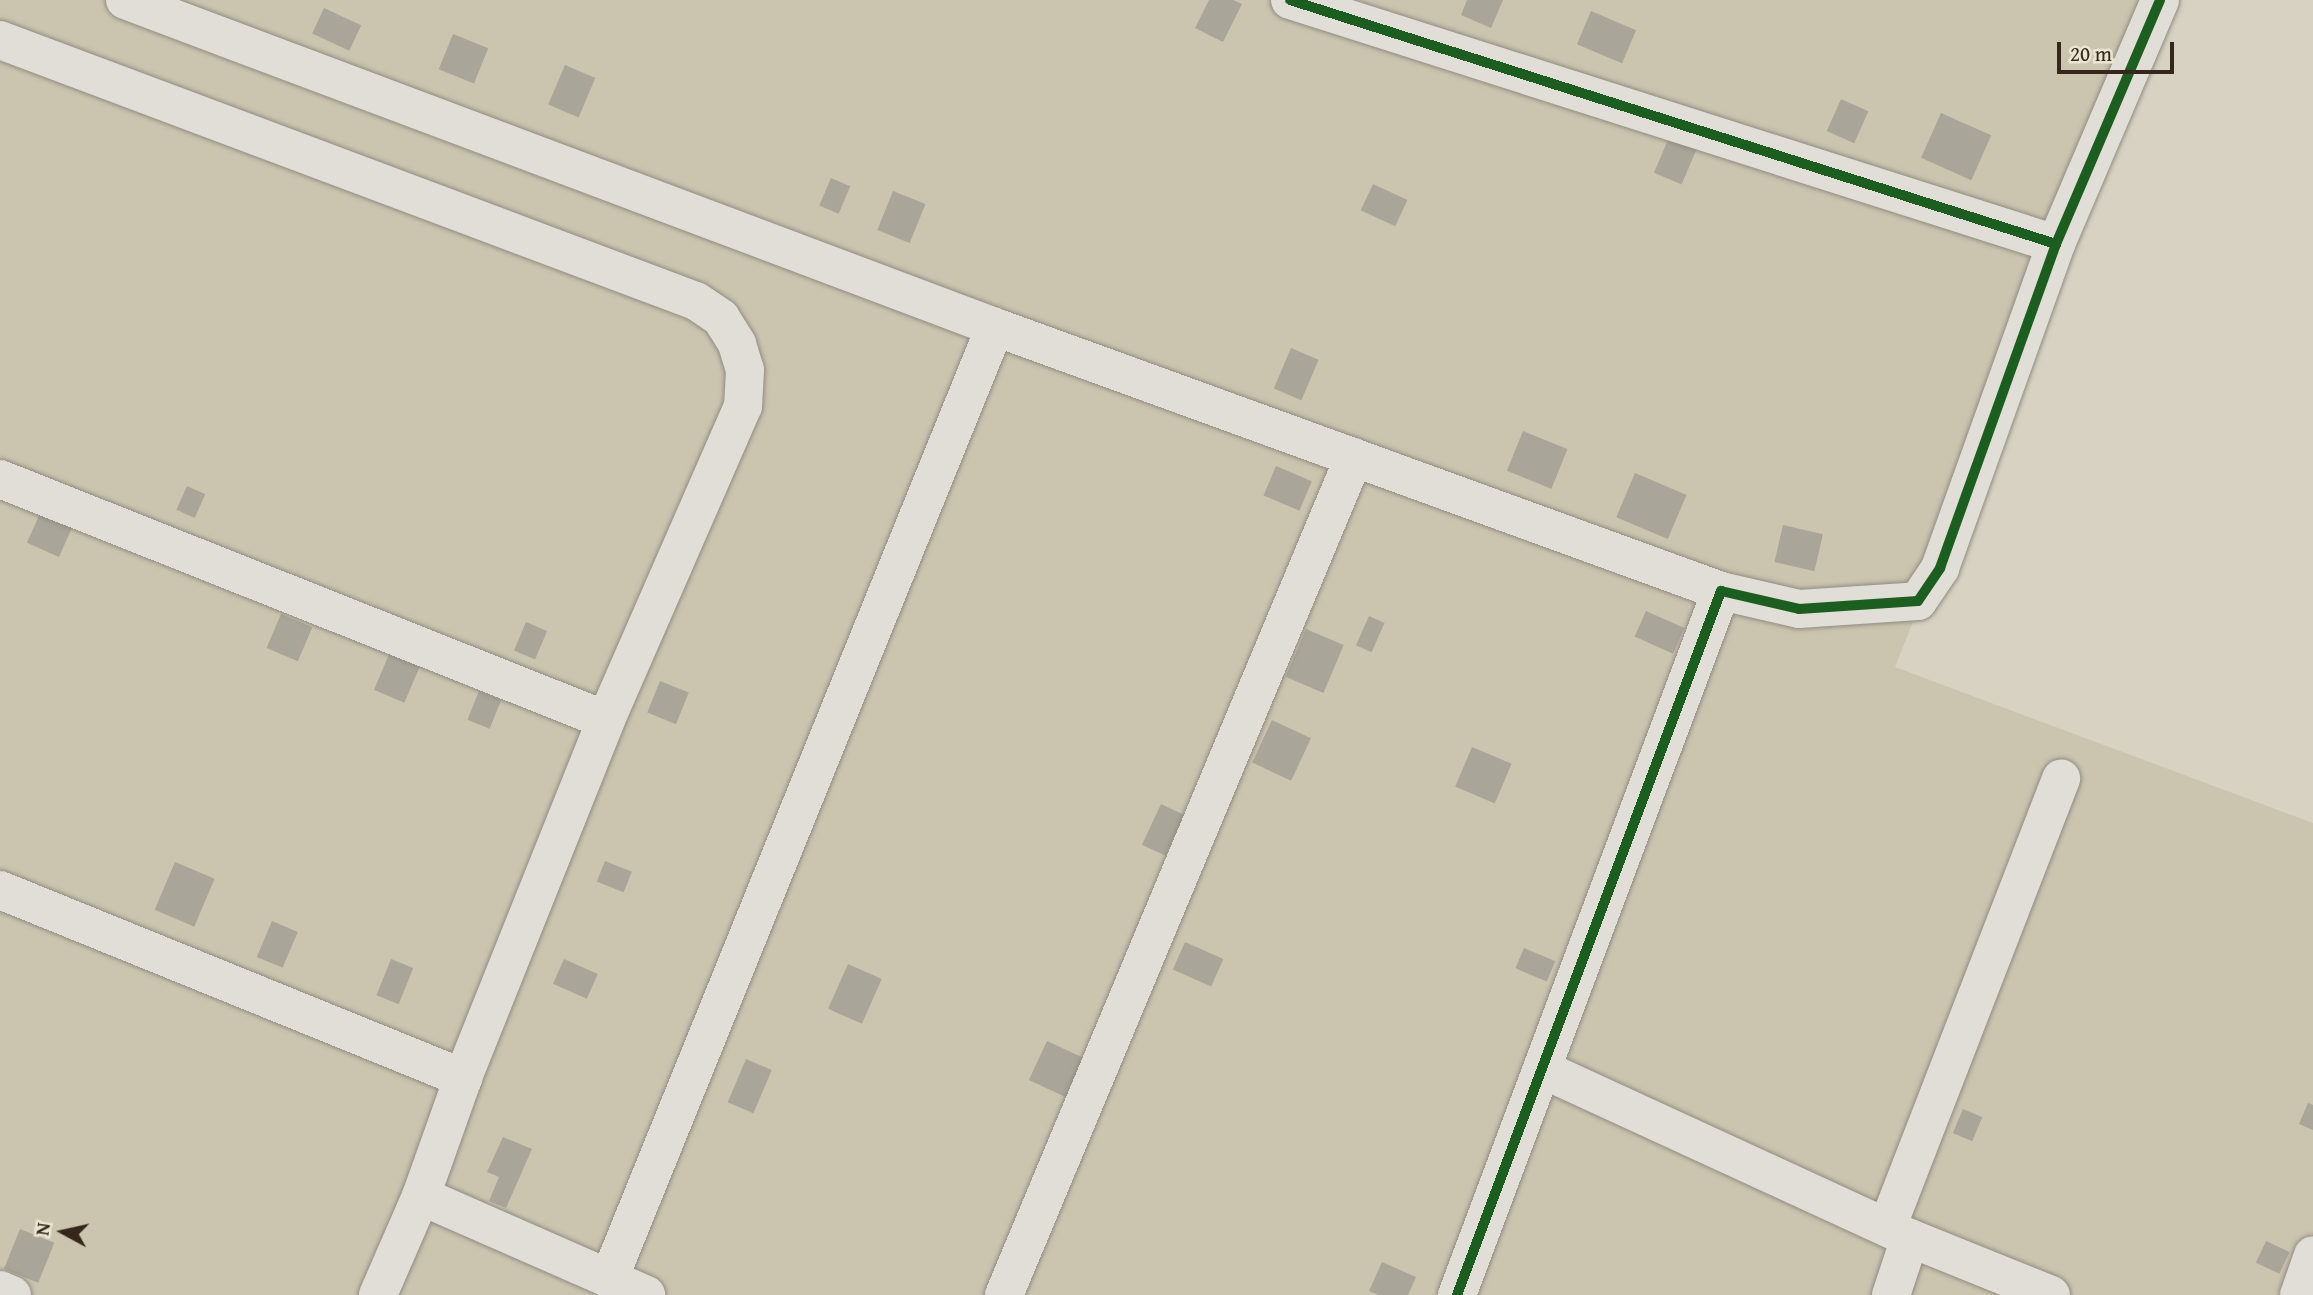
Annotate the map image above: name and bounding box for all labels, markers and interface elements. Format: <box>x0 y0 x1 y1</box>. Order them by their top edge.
scale bar <box>2061 28 2178 72</box>
text: 20 m <box>2070 38 2112 69</box>
north arrow <box>28 1197 98 1267</box>
text: N <box>27 1221 57 1237</box>

